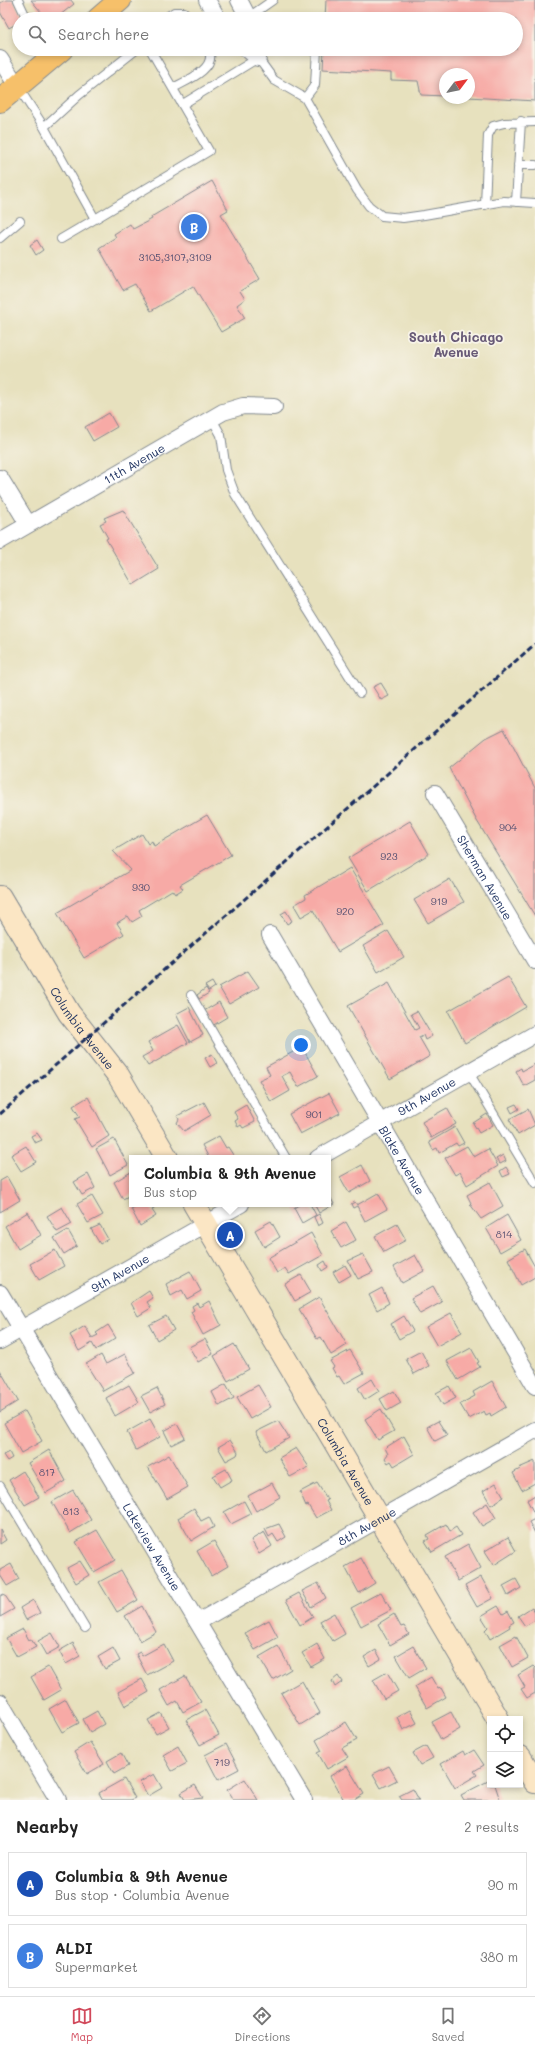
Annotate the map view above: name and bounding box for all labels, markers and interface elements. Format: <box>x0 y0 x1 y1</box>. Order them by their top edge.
search box <box>12 12 523 56</box>
icon: search <box>26 23 48 45</box>
text: Search here <box>58 24 149 44</box>
north arrow <box>439 68 475 104</box>
pin: B <box>181 212 207 242</box>
house number: 3105,3107,3109 <box>139 250 211 264</box>
district label: South Chicago Avenue <box>409 328 503 360</box>
street label: 11th Avenue <box>101 439 168 487</box>
house number: 904 <box>499 820 517 834</box>
street label: Sherman Avenue <box>454 832 517 923</box>
house number: 923 <box>380 849 398 863</box>
house number: 930 <box>132 880 150 894</box>
house number: 919 <box>431 894 447 908</box>
house number: 920 <box>336 904 354 918</box>
street label: Columbia Avenue <box>47 984 118 1073</box>
your location <box>291 1035 311 1055</box>
street label: 9th Avenue <box>395 1073 459 1119</box>
house number: 901 <box>306 1107 322 1121</box>
street label: Blake Avenue <box>376 1123 429 1197</box>
popup <box>129 1155 331 1207</box>
text: Columbia & 9th Avenue <box>144 1163 316 1183</box>
text: Bus stop <box>144 1183 197 1200</box>
pin: A <box>217 1220 243 1250</box>
house number: 814 <box>496 1227 512 1241</box>
street label: 9th Avenue <box>88 1250 152 1296</box>
street label: Columbia Avenue <box>314 1415 378 1508</box>
house number: 817 <box>39 1465 55 1479</box>
street label: Lakeview Avenue <box>120 1500 185 1594</box>
street label: 8th Avenue <box>334 1503 399 1549</box>
house number: 813 <box>63 1504 79 1518</box>
map controls <box>487 1716 523 1788</box>
button: locate <box>487 1716 523 1752</box>
button: layers <box>487 1752 523 1788</box>
house number: 719 <box>214 1755 230 1769</box>
text: Nearby <box>16 1815 78 1837</box>
text: 2 results <box>464 1818 519 1835</box>
text: Columbia & 9th Avenue <box>55 1866 228 1886</box>
text: A <box>25 1876 35 1893</box>
text: 90 m <box>488 1876 518 1893</box>
text: Bus stop · Columbia Avenue <box>55 1886 230 1903</box>
text: ALDI <box>55 1938 93 1958</box>
text: B <box>26 1948 34 1965</box>
text: 380 m <box>480 1948 518 1965</box>
text: Supermarket <box>55 1958 138 1975</box>
tab: Map <box>71 2005 93 2044</box>
tab: Directions <box>234 2005 290 2044</box>
tab: Saved <box>432 2005 464 2044</box>

